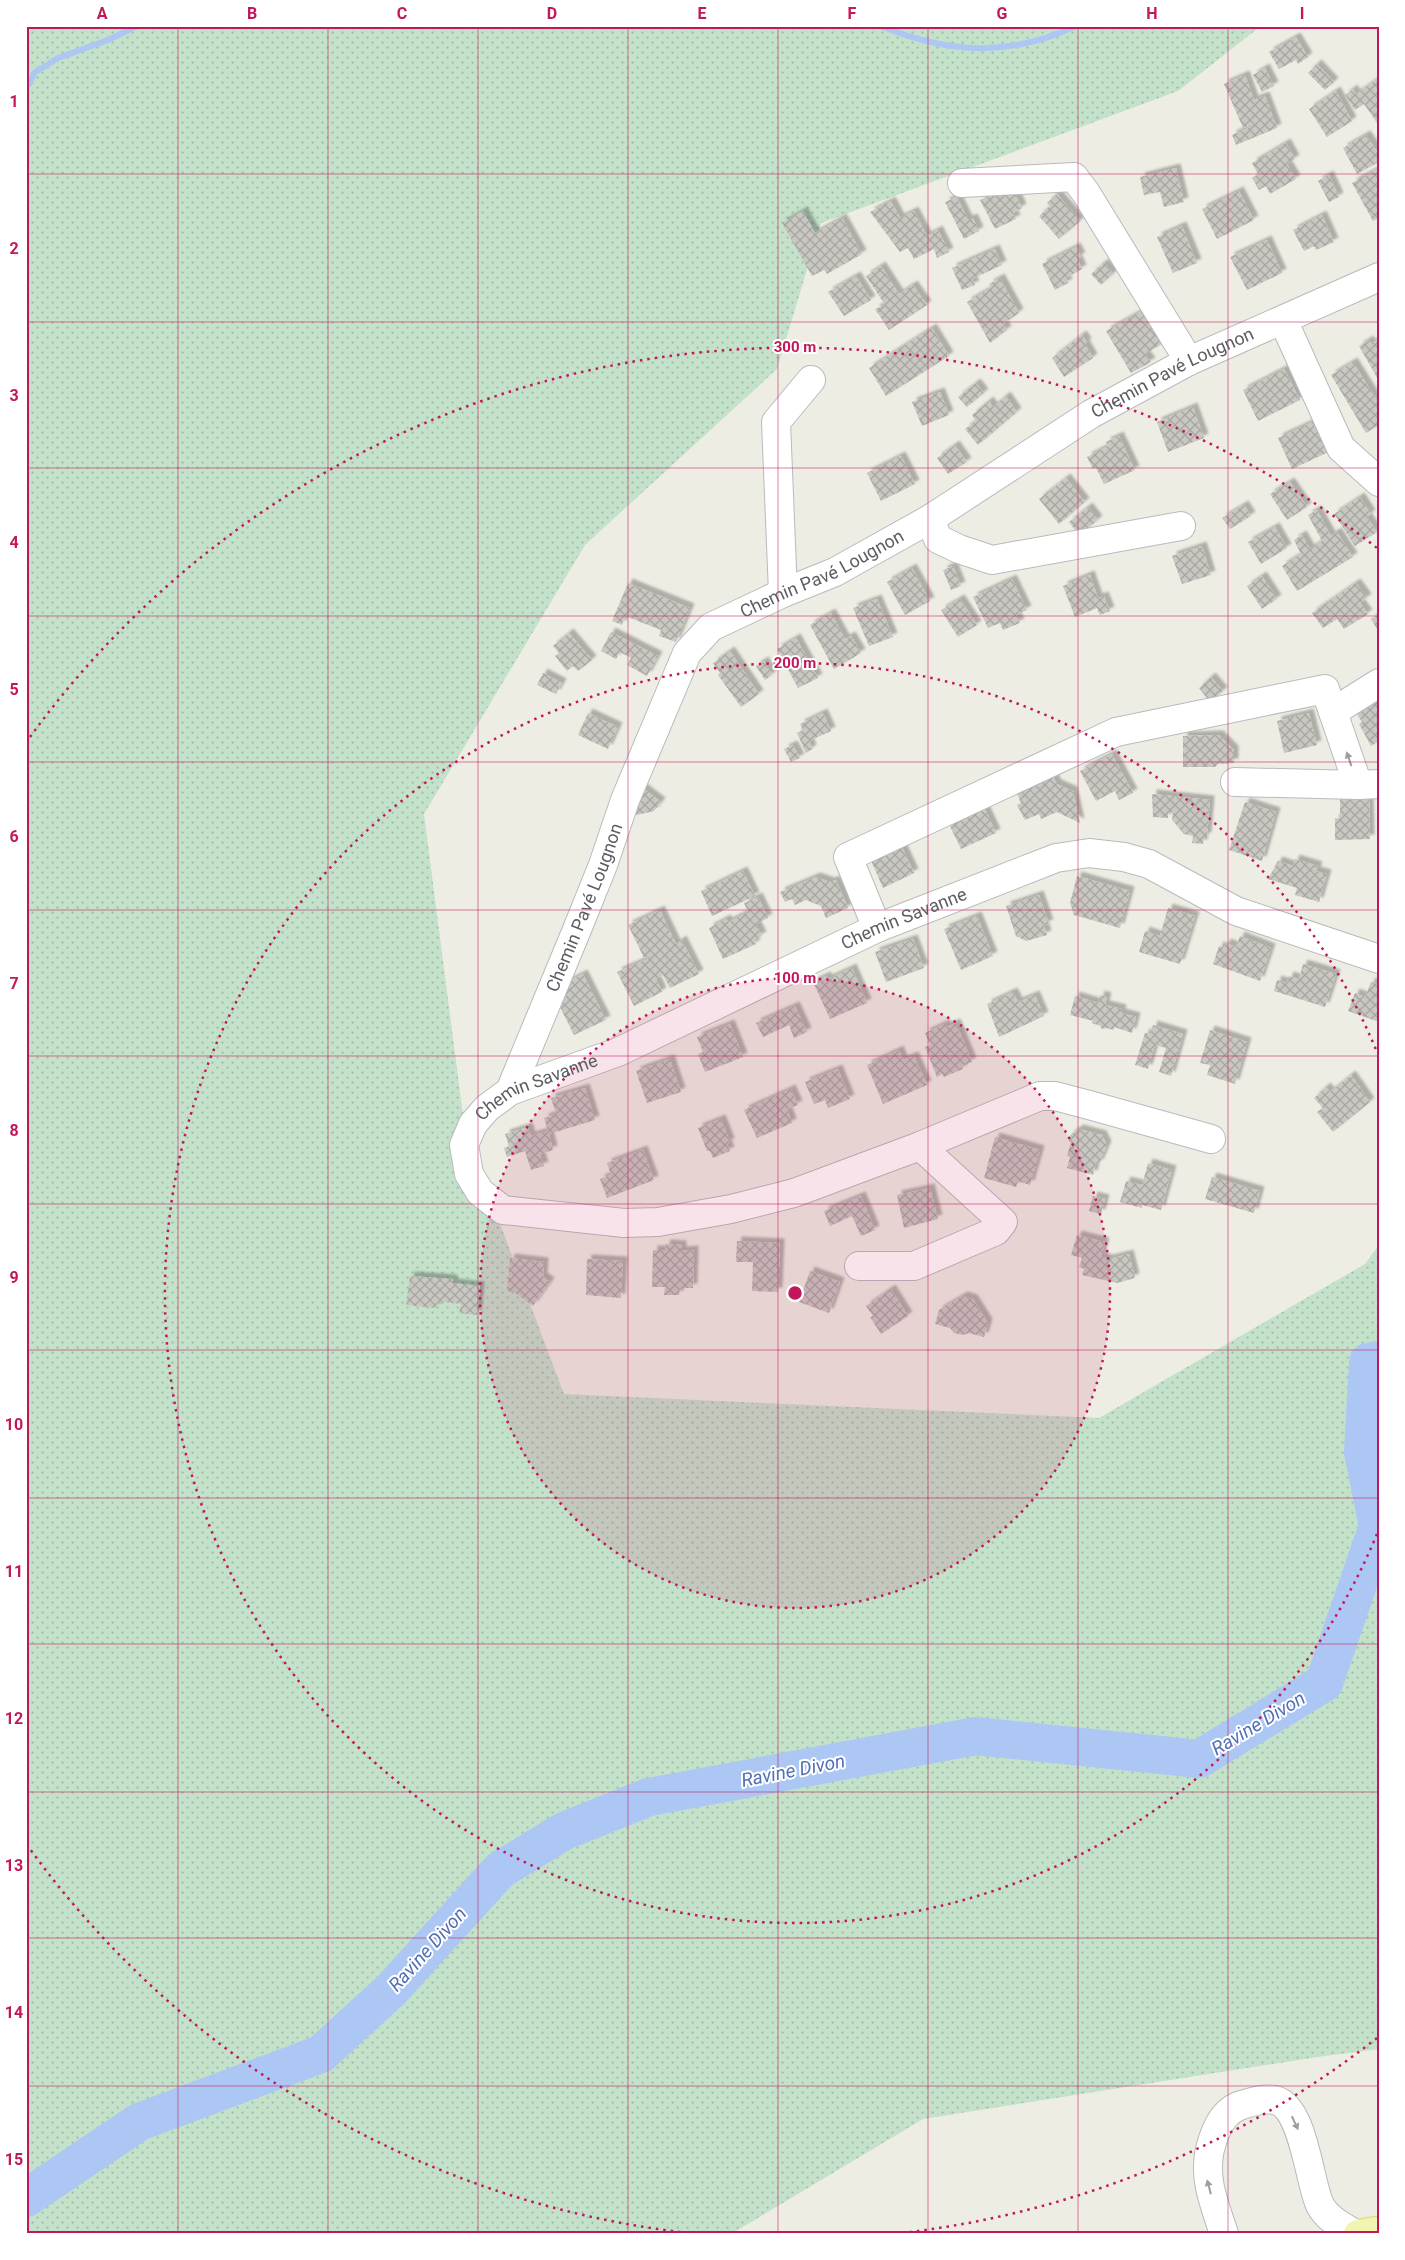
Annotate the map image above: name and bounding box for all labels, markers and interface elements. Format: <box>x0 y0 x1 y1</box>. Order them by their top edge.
text: A <box>97 4 108 23</box>
text: B <box>247 4 257 23</box>
text: C <box>397 4 407 23</box>
text: D <box>547 4 557 23</box>
text: E <box>698 4 707 23</box>
text: F <box>848 4 857 23</box>
text: G <box>997 4 1008 23</box>
text: H <box>1146 4 1158 23</box>
text: I <box>1300 4 1304 23</box>
text: 1 <box>9 92 19 111</box>
text: 2 <box>9 239 19 258</box>
street label: Chemin Pavé Lougnon <box>1087 323 1257 422</box>
text: 300 m <box>774 338 816 356</box>
text: 3 <box>9 386 19 405</box>
street label: Chemin Pavé Lougnon <box>736 525 907 622</box>
text: 4 <box>9 533 19 552</box>
text: 200 m <box>774 654 816 672</box>
text: 5 <box>9 680 19 699</box>
one-way arrow <box>1345 751 1353 766</box>
street label: Chemin Pavé Lougnon <box>541 820 626 995</box>
text: 6 <box>9 827 19 846</box>
street label: Chemin Savanne <box>837 883 970 954</box>
text: 100 m <box>774 969 816 987</box>
text: 7 <box>9 974 19 993</box>
street label: Chemin Savanne <box>470 1049 600 1124</box>
text: 8 <box>9 1121 19 1140</box>
text: 9 <box>9 1268 19 1287</box>
centre of rings <box>786 1284 804 1302</box>
text: 10 <box>5 1415 23 1434</box>
text: 11 <box>5 1562 23 1581</box>
water label: Ravine Divon <box>1207 1686 1309 1760</box>
text: 12 <box>5 1709 23 1728</box>
water label: Ravine Divon <box>739 1749 847 1792</box>
text: 13 <box>5 1856 23 1875</box>
water label: Ravine Divon <box>384 1903 471 1996</box>
text: 14 <box>5 2003 23 2022</box>
one-way arrow <box>1291 2116 1299 2130</box>
text: 15 <box>5 2150 23 2169</box>
one-way arrow <box>1205 2180 1213 2195</box>

